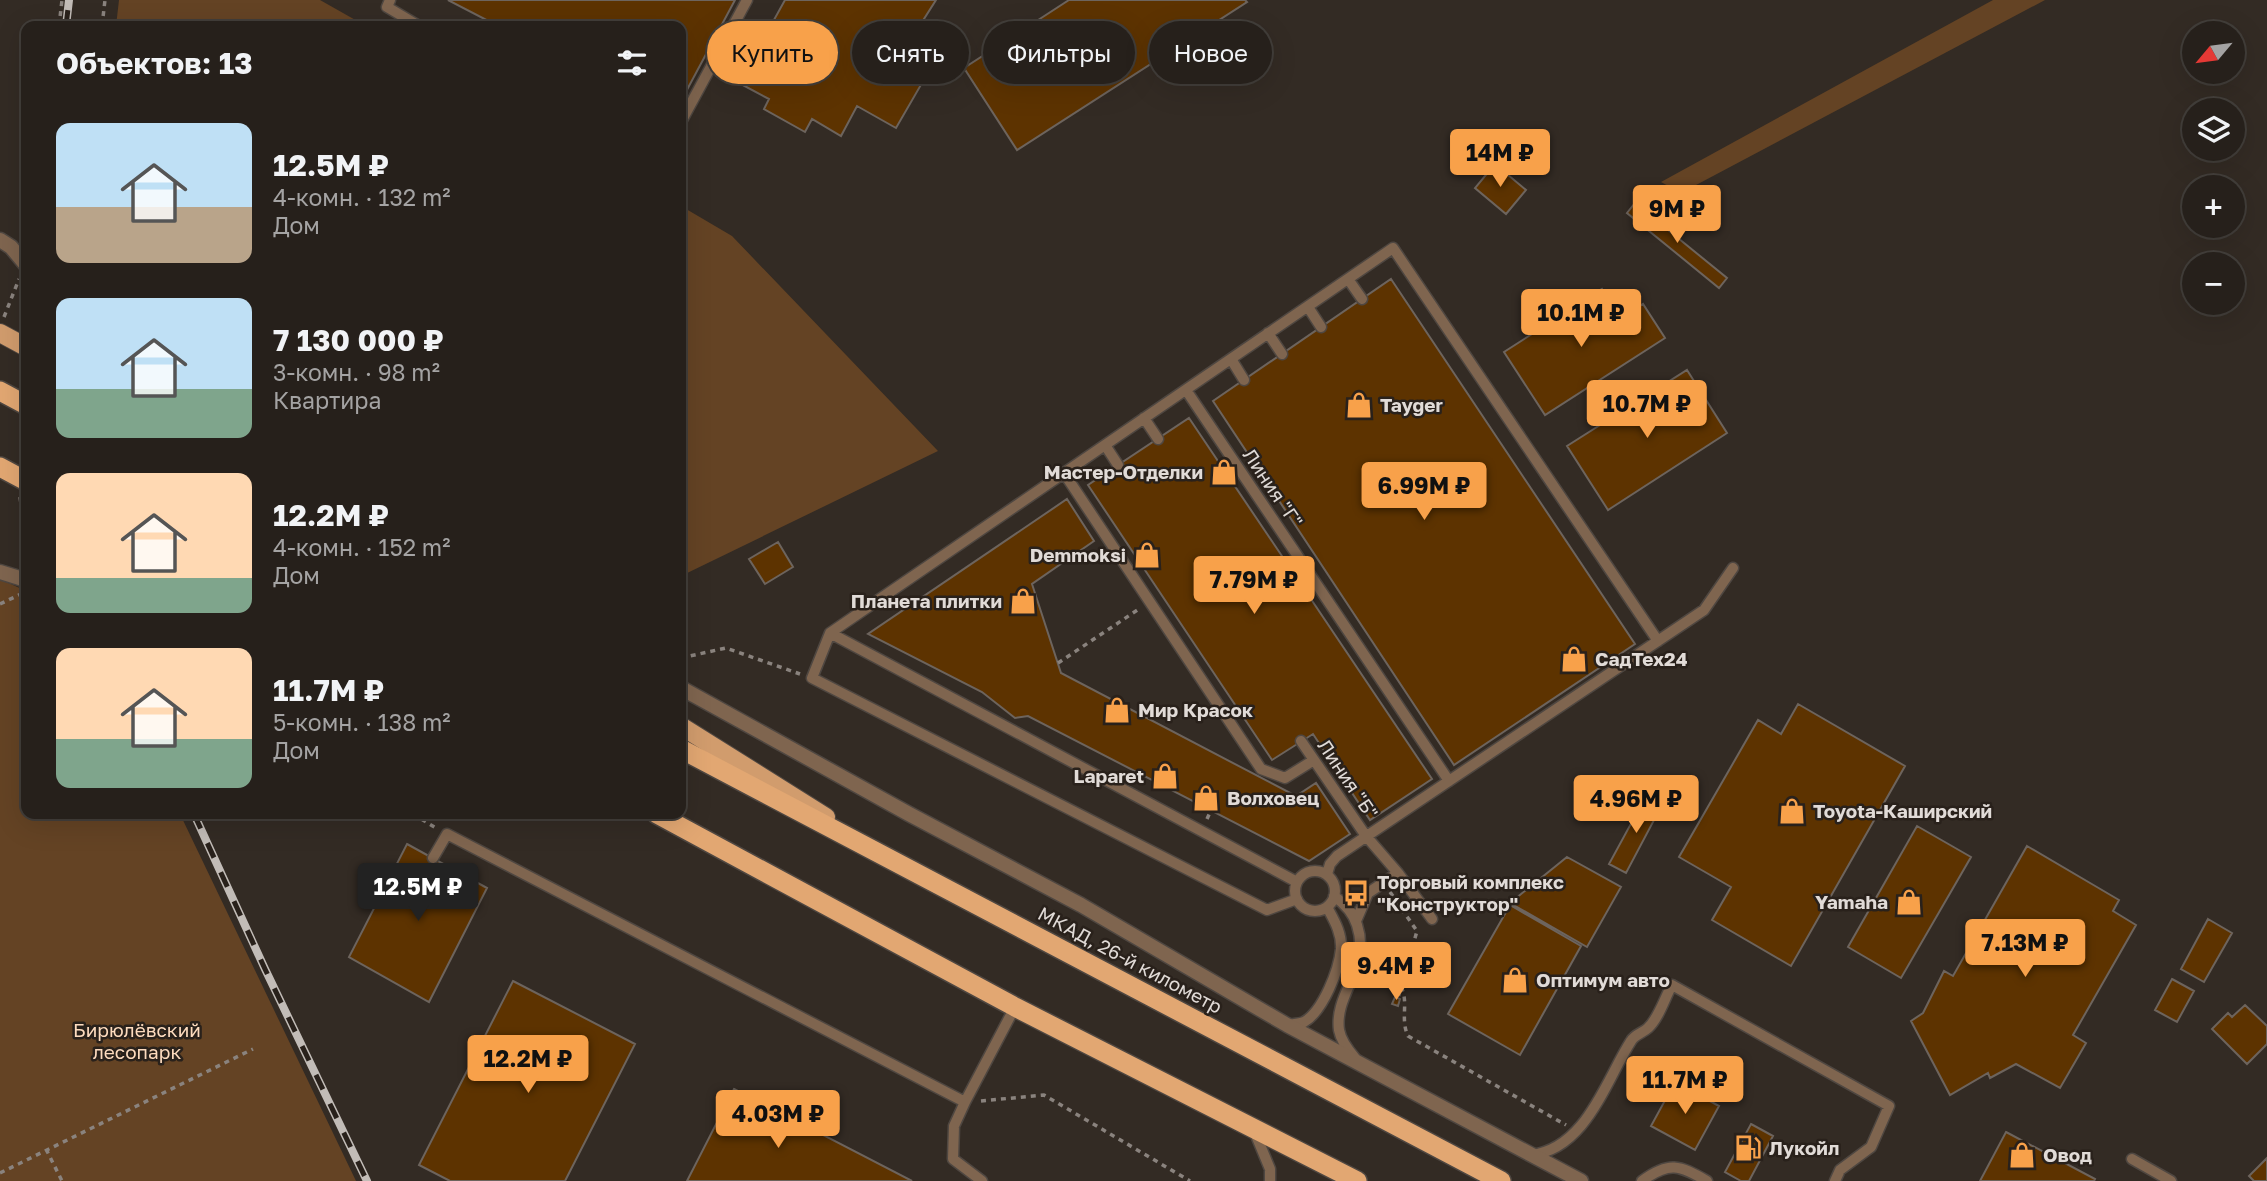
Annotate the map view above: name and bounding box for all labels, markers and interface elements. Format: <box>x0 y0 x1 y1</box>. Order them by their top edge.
chip: Купить <box>707 21 838 84</box>
chip: Снять <box>852 21 969 84</box>
chip: Фильтры <box>983 21 1135 84</box>
chip: Новое <box>1149 21 1272 84</box>
north arrow <box>2182 21 2245 84</box>
map controls <box>2182 21 2245 315</box>
icon: filters <box>613 44 651 82</box>
text: Объектов: 13 <box>56 45 253 81</box>
button: layers <box>2182 98 2245 161</box>
pin: 14M ₽ <box>1451 130 1549 189</box>
text: 14M ₽ <box>1466 138 1534 166</box>
text: 12.5M ₽ <box>273 147 389 183</box>
icon: home <box>112 151 196 235</box>
button: + <box>2182 175 2245 238</box>
text: 4-комн. · 132 m² <box>273 183 451 211</box>
pin: 9M ₽ <box>1636 186 1718 245</box>
text: 9M ₽ <box>1649 194 1705 222</box>
text: Дом <box>273 211 320 239</box>
button: − <box>2182 252 2245 315</box>
pin: 10.1M ₽ <box>1516 290 1646 349</box>
text: 10.1M ₽ <box>1537 298 1625 326</box>
text: 7 130 000 ₽ <box>273 322 444 358</box>
icon: home <box>112 326 196 410</box>
text: 3-комн. · 98 m² <box>273 358 440 386</box>
pin: 10.7M ₽ <box>1582 380 1712 440</box>
text: Квартира <box>273 386 381 414</box>
text: 10.7M ₽ <box>1603 389 1691 417</box>
shop icon: Tayger <box>1344 390 1374 420</box>
place label: Tayger <box>1380 393 1443 416</box>
street label: Линия "Г" <box>1239 444 1308 531</box>
shop icon: Мастер-Отделки <box>1209 457 1239 487</box>
place label: Мастер-Отделки <box>1044 460 1203 483</box>
pin: 6.99M ₽ <box>1359 462 1489 522</box>
text: 6.99M ₽ <box>1378 471 1470 499</box>
text: 12.2M ₽ <box>273 497 389 533</box>
icon: home <box>112 501 196 585</box>
text: 4-комн. · 152 m² <box>273 533 450 561</box>
shop icon: Demmoksi <box>1132 540 1162 570</box>
place label: Demmoksi <box>1030 543 1126 566</box>
pin: 7.79M ₽ <box>1189 556 1319 616</box>
text: Дом <box>273 561 320 589</box>
text: 7.79M ₽ <box>1210 565 1298 593</box>
shop icon: Планета плитки <box>1008 586 1038 616</box>
place label: Планета плитки <box>851 589 1002 612</box>
shop icon: СадТех24 <box>1559 644 1589 674</box>
place label: СадТех24 <box>1595 647 1688 670</box>
text: 11.7M ₽ <box>273 672 384 708</box>
icon: home <box>112 676 196 760</box>
shop icon: Мир Красок <box>1102 695 1132 725</box>
place label: Мир Красок <box>1138 698 1253 721</box>
text: 5-комн. · 138 m² <box>273 708 451 736</box>
street label: Линия "Б" <box>1313 735 1383 823</box>
text: Дом <box>273 736 320 764</box>
shop icon: Laparet <box>1150 761 1180 791</box>
place label: Laparet <box>1073 764 1144 787</box>
pin: 4.96M ₽ <box>1571 776 1701 835</box>
shop icon: Волховец <box>1191 783 1221 813</box>
text: 4.96M ₽ <box>1590 784 1682 812</box>
place label: Волховец <box>1227 786 1319 809</box>
shop icon: Toyota-Каширский <box>1777 796 1807 826</box>
place label: Toyota-Каширский <box>1813 799 1992 822</box>
pin: 12.5M ₽ <box>353 864 483 923</box>
place label: Торговый комплекс "Конструктор" <box>1377 870 1564 915</box>
text: 12.5M ₽ <box>373 872 463 900</box>
bus stop icon: Торговый комплекс "Конструктор" <box>1341 878 1371 908</box>
shop icon: Yamaha <box>1894 887 1924 917</box>
place label: Yamaha <box>1815 890 1888 913</box>
street label: МКАД, 26-й километр <box>1034 901 1226 1018</box>
pin: 7.13M ₽ <box>1960 920 2090 979</box>
text: 7.13M ₽ <box>1981 928 2069 956</box>
pin: 9.4M ₽ <box>1339 942 1453 1002</box>
text: 9.4M ₽ <box>1357 951 1435 979</box>
shop icon: Оптимум авто <box>1500 965 1530 995</box>
place label: Оптимум авто <box>1536 968 1670 991</box>
park label: Бирюлёвский лесопарк <box>73 1018 201 1063</box>
pin: 12.2M ₽ <box>463 1036 593 1095</box>
text: 12.2M ₽ <box>483 1044 573 1072</box>
pin: 11.7M ₽ <box>1620 1056 1750 1116</box>
text: 11.7M ₽ <box>1642 1065 1728 1093</box>
pin: 4.03M ₽ <box>713 1090 843 1150</box>
text: 4.03M ₽ <box>732 1099 824 1127</box>
fuel station icon: Лукойл <box>1733 1133 1763 1163</box>
place label: Лукойл <box>1769 1136 1839 1159</box>
shop icon: Овод <box>2007 1140 2037 1170</box>
place label: Овод <box>2043 1143 2092 1166</box>

